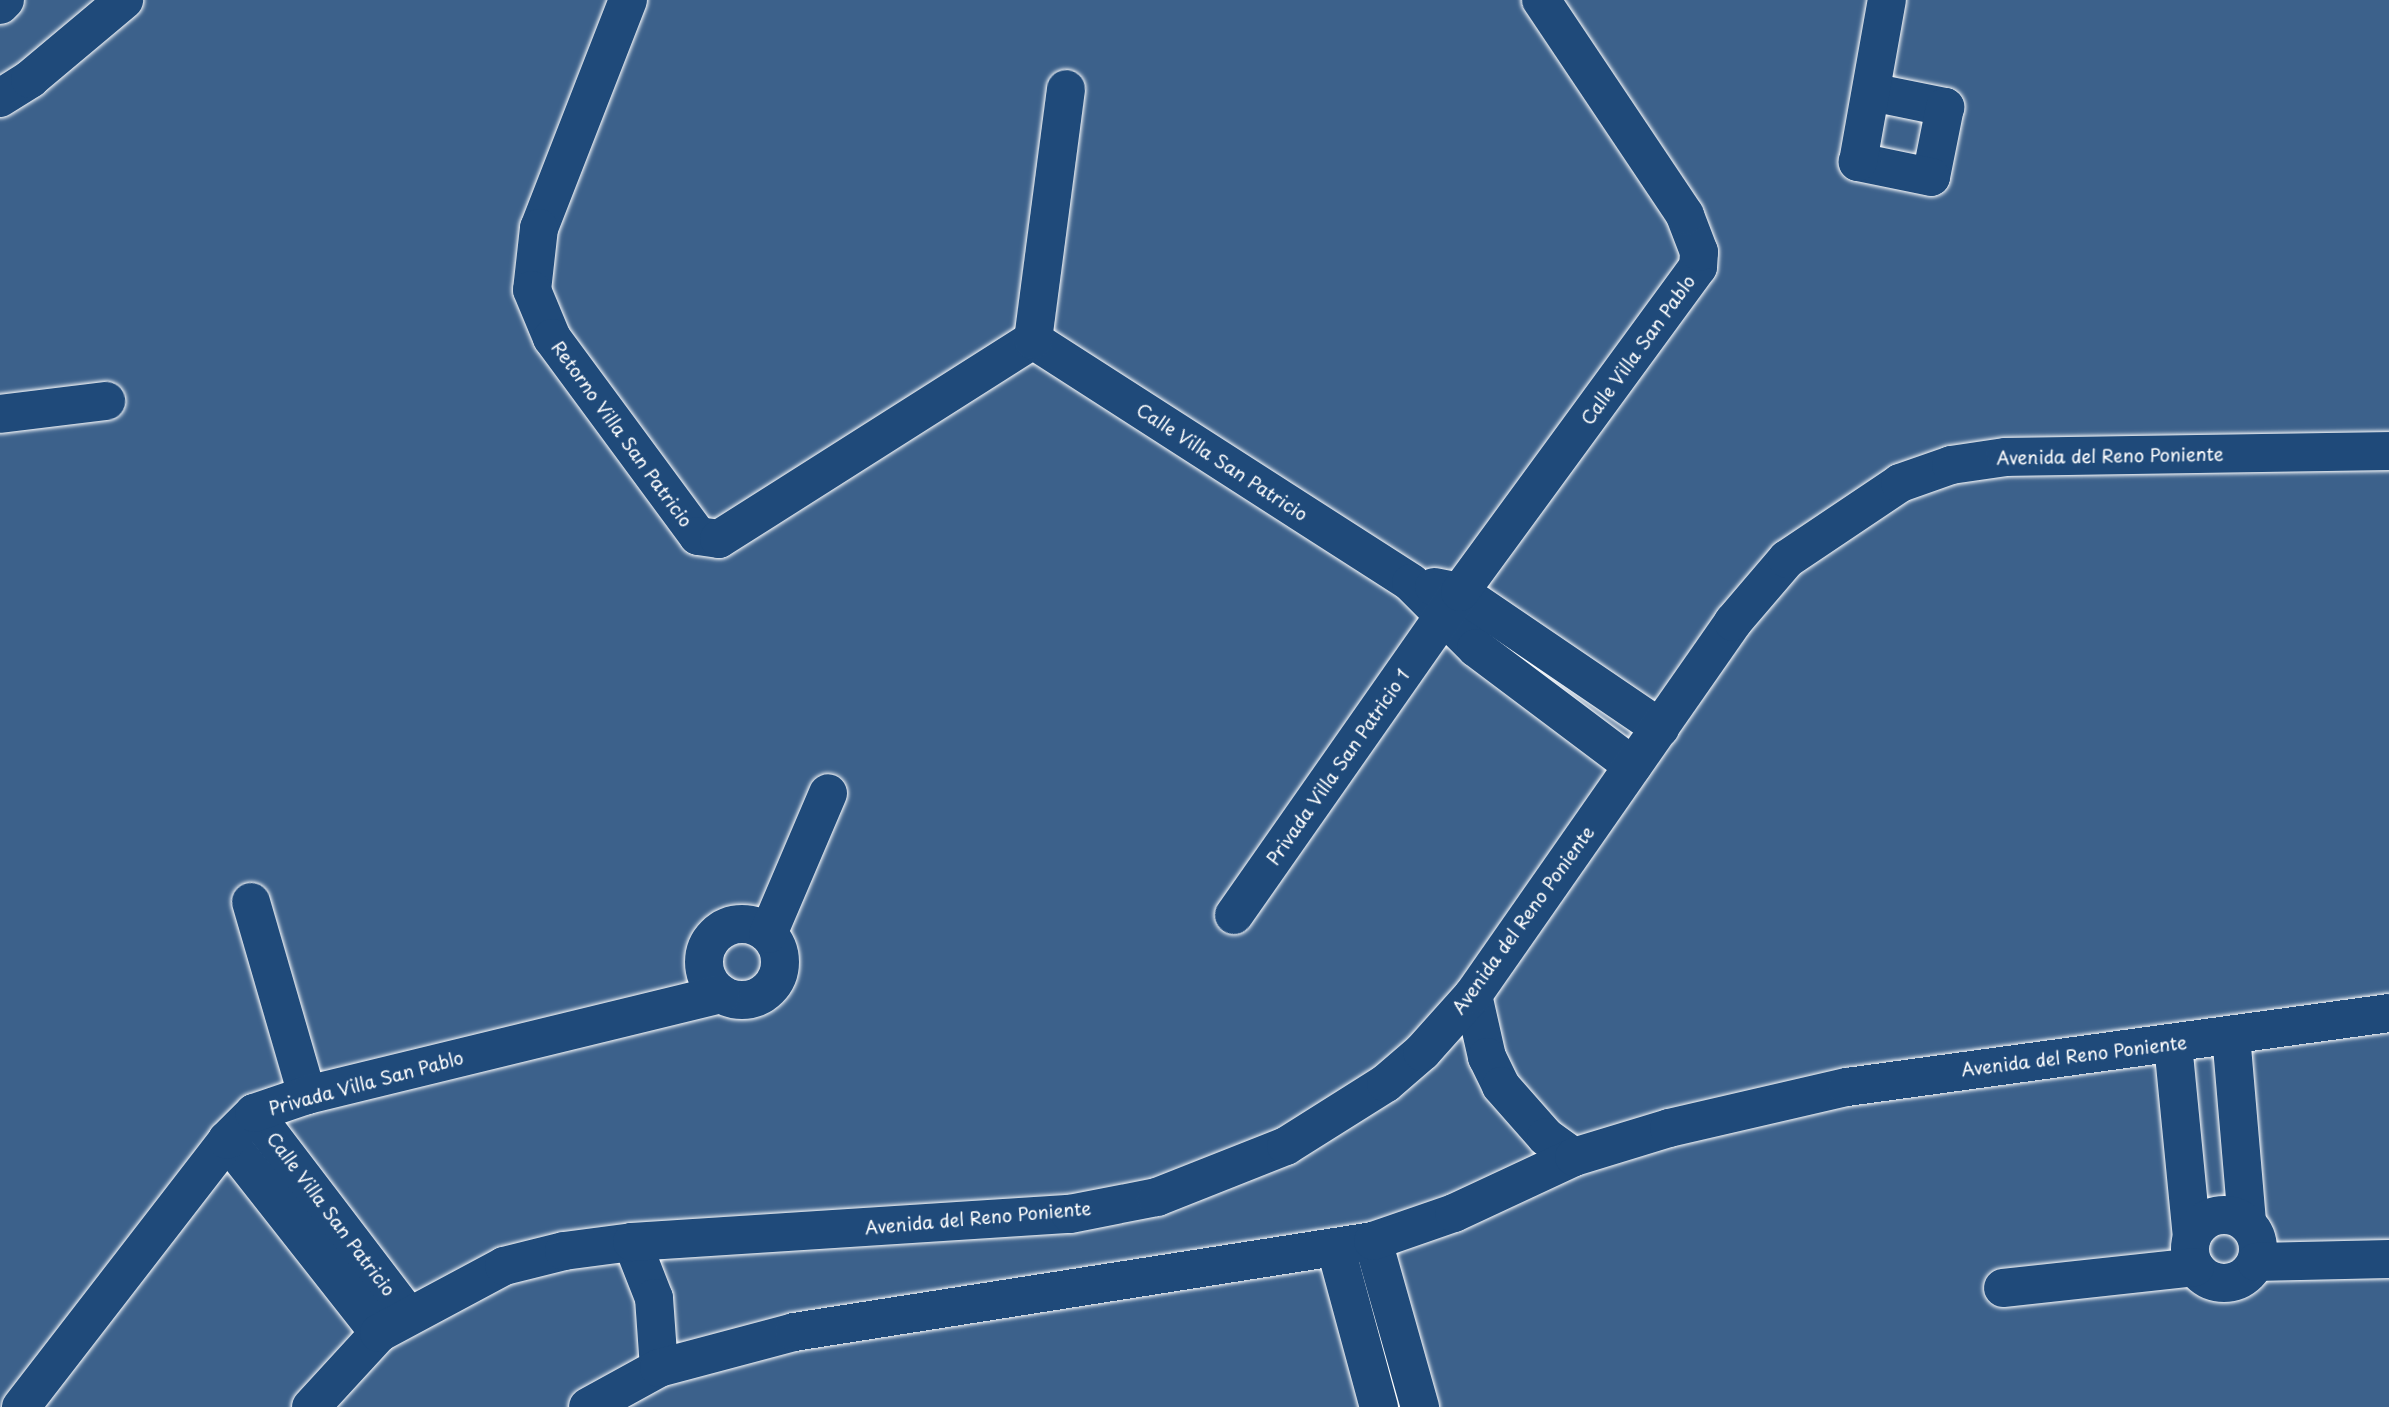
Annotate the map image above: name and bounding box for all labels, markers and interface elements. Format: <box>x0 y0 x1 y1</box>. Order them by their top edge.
street label: Calle Villa San Pablo <box>1577 271 1699 429</box>
street label: Retorno Villa San Patricio <box>548 337 696 531</box>
street label: Calle Villa San Patricio <box>1133 399 1311 525</box>
street label: Avenida del Reno Poniente <box>1996 443 2224 469</box>
street label: Privada Villa San Patricio 1 <box>1262 665 1414 869</box>
street label: Avenida del Reno Poniente <box>1448 822 1598 1018</box>
street label: Avenida del Reno Poniente <box>1960 1031 2188 1081</box>
street label: Privada Villa San Pablo <box>266 1047 466 1119</box>
street label: Calle Villa San Patricio <box>263 1128 399 1300</box>
street label: Avenida del Reno Poniente <box>864 1197 1092 1239</box>

